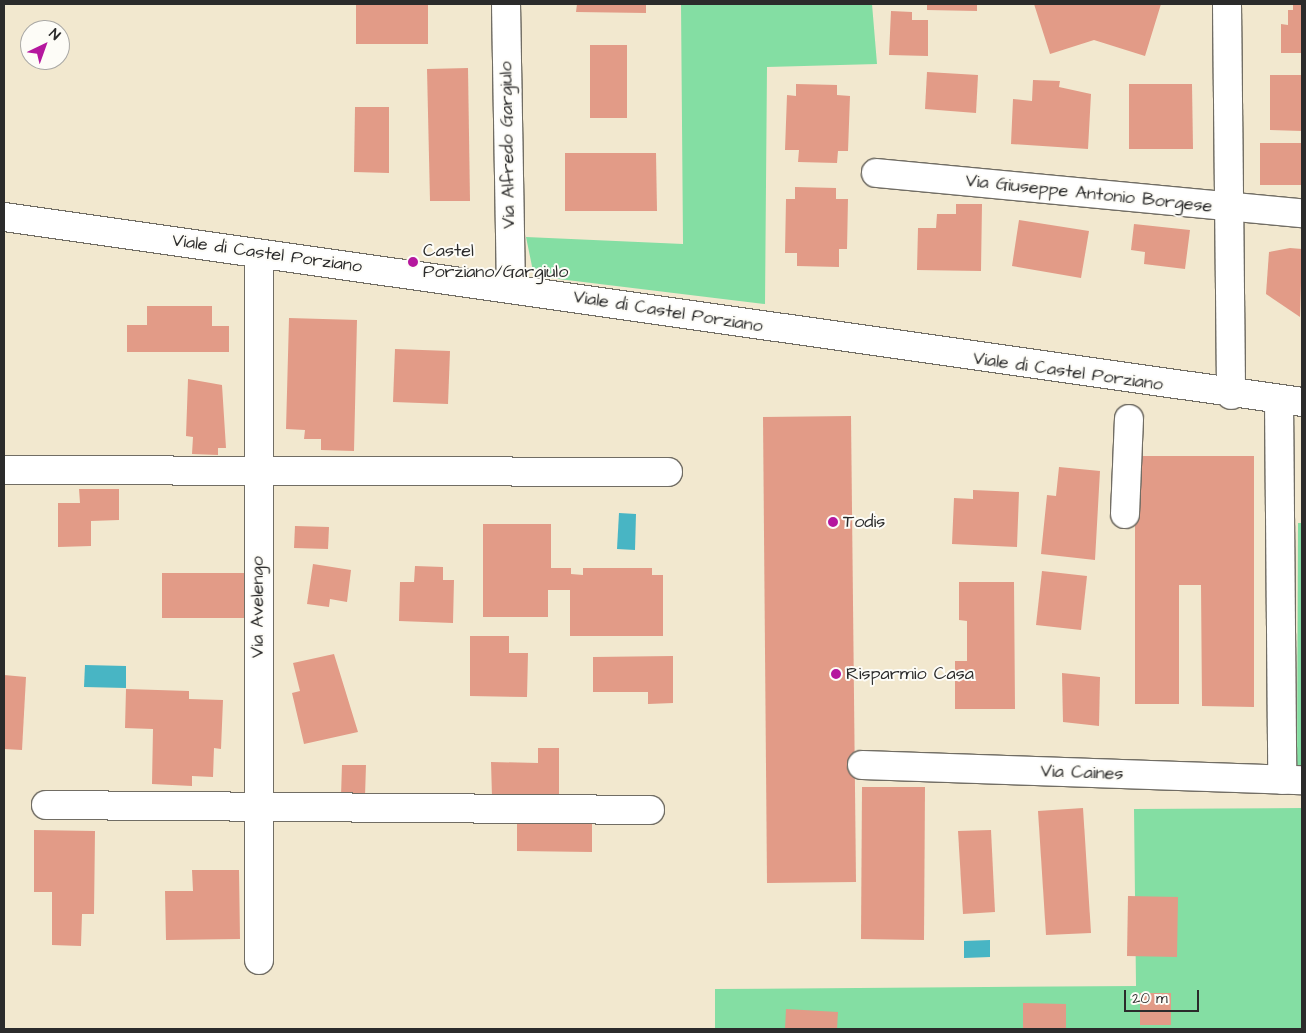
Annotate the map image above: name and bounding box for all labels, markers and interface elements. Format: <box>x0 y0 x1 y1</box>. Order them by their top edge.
north arrow <box>20 20 70 70</box>
text: N <box>44 24 64 45</box>
street label: Via Alfredo Gargiulo <box>496 61 520 229</box>
street label: Via Giuseppe Antonio Borgese <box>965 170 1213 218</box>
street label: Viale di Castel Porziano <box>171 230 363 278</box>
place label: Castel Porziano/Gargiulo <box>423 241 568 284</box>
marker: Castel Porziano/Gargiulo <box>407 256 419 268</box>
street label: Viale di Castel Porziano <box>572 286 764 338</box>
street label: Viale di Castel Porziano <box>972 348 1164 396</box>
place label: Todis <box>843 511 885 533</box>
marker: Todis <box>827 516 839 528</box>
street label: Via Avelengo <box>247 556 269 658</box>
place label: Risparmio Casa <box>846 663 974 685</box>
marker: Risparmio Casa <box>830 668 842 680</box>
street label: Via Caines <box>1040 761 1124 785</box>
scale bar <box>1126 980 1201 1012</box>
text: 20 m <box>1132 988 1168 1009</box>

